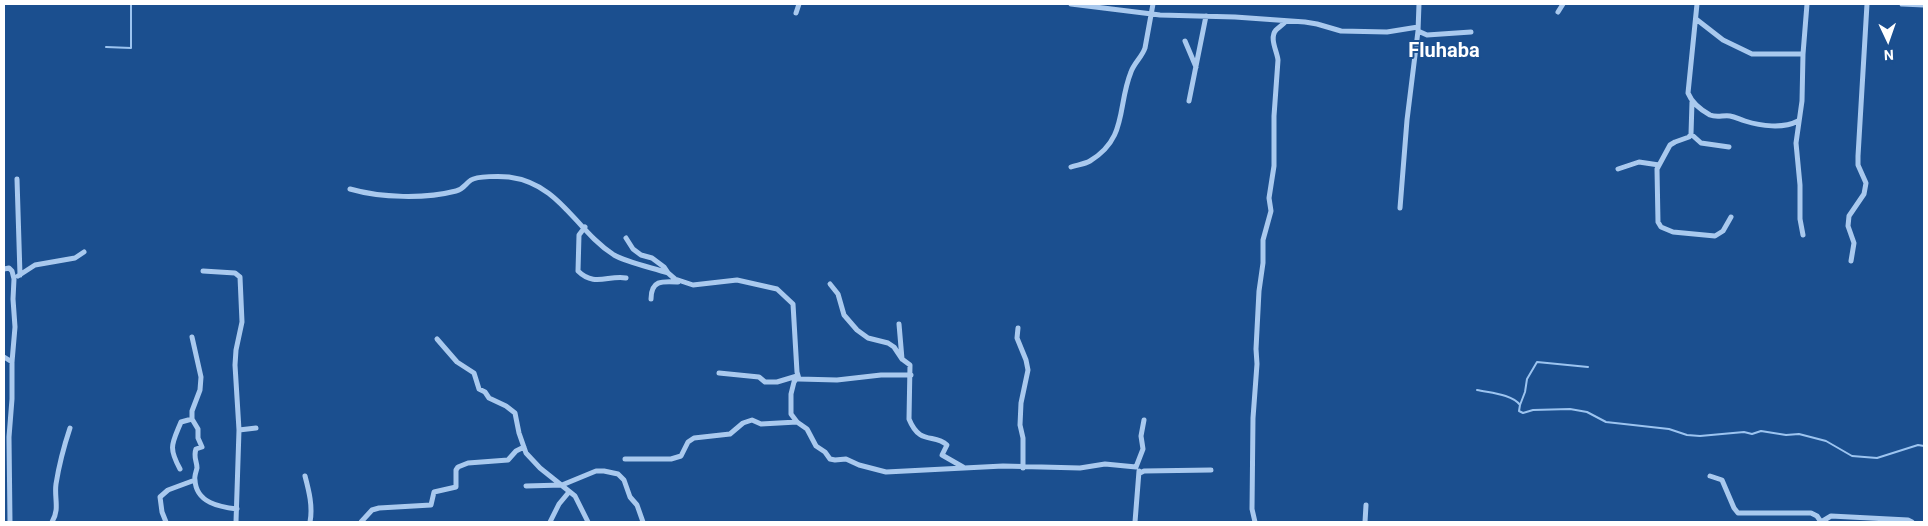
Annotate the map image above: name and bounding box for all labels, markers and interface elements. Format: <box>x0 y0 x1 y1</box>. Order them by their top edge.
north arrow <box>1863 15 1913 65</box>
district label: Fluhaba <box>1408 40 1480 64</box>
text: N <box>1883 47 1894 63</box>

